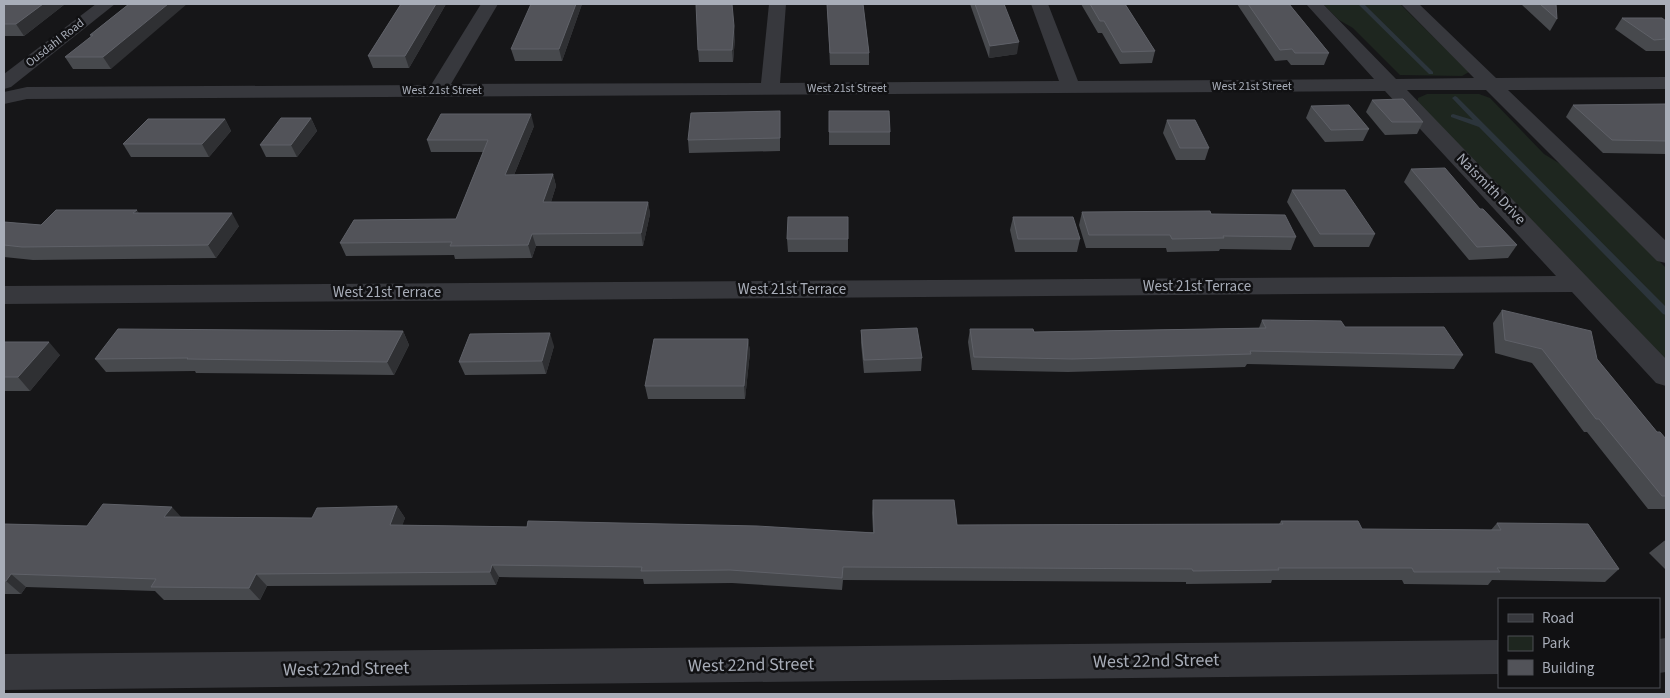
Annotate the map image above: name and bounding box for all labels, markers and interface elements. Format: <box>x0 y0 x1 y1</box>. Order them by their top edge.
street label: Ousdahl Road <box>22 15 88 71</box>
street label: West 21st Street <box>1212 78 1292 95</box>
street label: West 21st Street <box>807 80 887 97</box>
street label: West 21st Street <box>402 82 482 99</box>
street label: Naismith Drive <box>1451 149 1531 229</box>
street label: West 21st Terrace <box>1143 276 1251 297</box>
street label: West 21st Terrace <box>738 279 846 300</box>
street label: West 21st Terrace <box>333 282 441 303</box>
legend <box>1498 598 1660 688</box>
text: Road <box>1542 608 1574 629</box>
text: Park <box>1542 633 1571 654</box>
street label: West 22nd Street <box>1093 647 1219 675</box>
street label: West 22nd Street <box>688 651 814 679</box>
street label: West 22nd Street <box>283 655 409 683</box>
text: Building <box>1542 658 1595 679</box>

